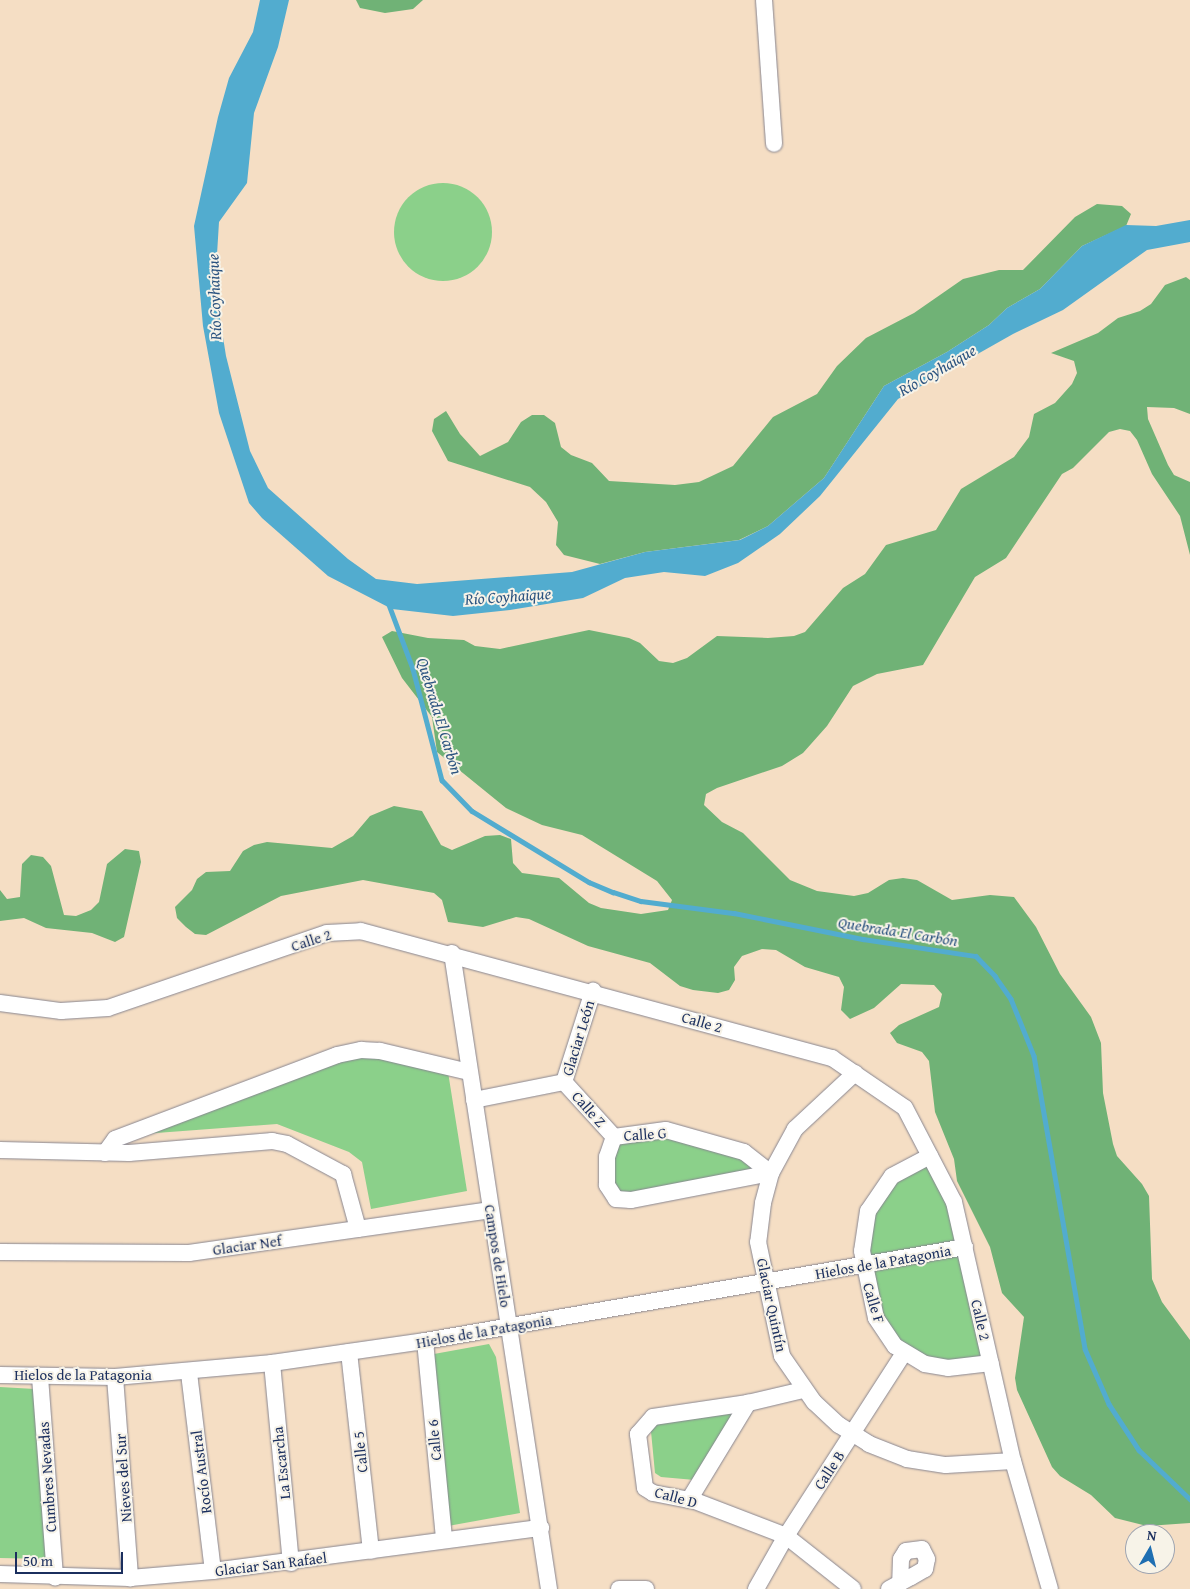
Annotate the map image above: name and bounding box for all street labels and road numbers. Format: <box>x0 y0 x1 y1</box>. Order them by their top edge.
street label: Calle 2 <box>289 925 333 955</box>
street label: Glaciar León <box>558 998 598 1078</box>
street label: Calle 2 <box>680 1008 724 1036</box>
street label: Calle Z <box>568 1087 610 1131</box>
street label: Calle G <box>623 1124 667 1144</box>
street label: Campos de Hielo <box>481 1203 515 1309</box>
street label: Glaciar Nef <box>211 1231 283 1259</box>
street label: Hielos de la Patagonia <box>814 1241 952 1283</box>
street label: Glaciar Quintín <box>753 1256 791 1354</box>
street label: Calle F <box>859 1281 889 1325</box>
street label: Calle 2 <box>968 1298 994 1342</box>
street label: Hielos de la Patagonia <box>415 1310 553 1352</box>
street label: Hielos de la Patagonia <box>14 1366 152 1384</box>
street label: Calle 6 <box>423 1419 445 1461</box>
street label: Cumbres Nevadas <box>34 1421 60 1533</box>
street label: La Escarcha <box>268 1426 294 1500</box>
street label: Rocío Austral <box>187 1429 215 1515</box>
street label: Calle 5 <box>349 1431 371 1473</box>
street label: Nieves del Sur <box>111 1433 135 1523</box>
street label: Calle B <box>810 1447 848 1493</box>
street label: Calle D <box>653 1483 699 1511</box>
street label: Glaciar San Rafael <box>214 1548 328 1580</box>

